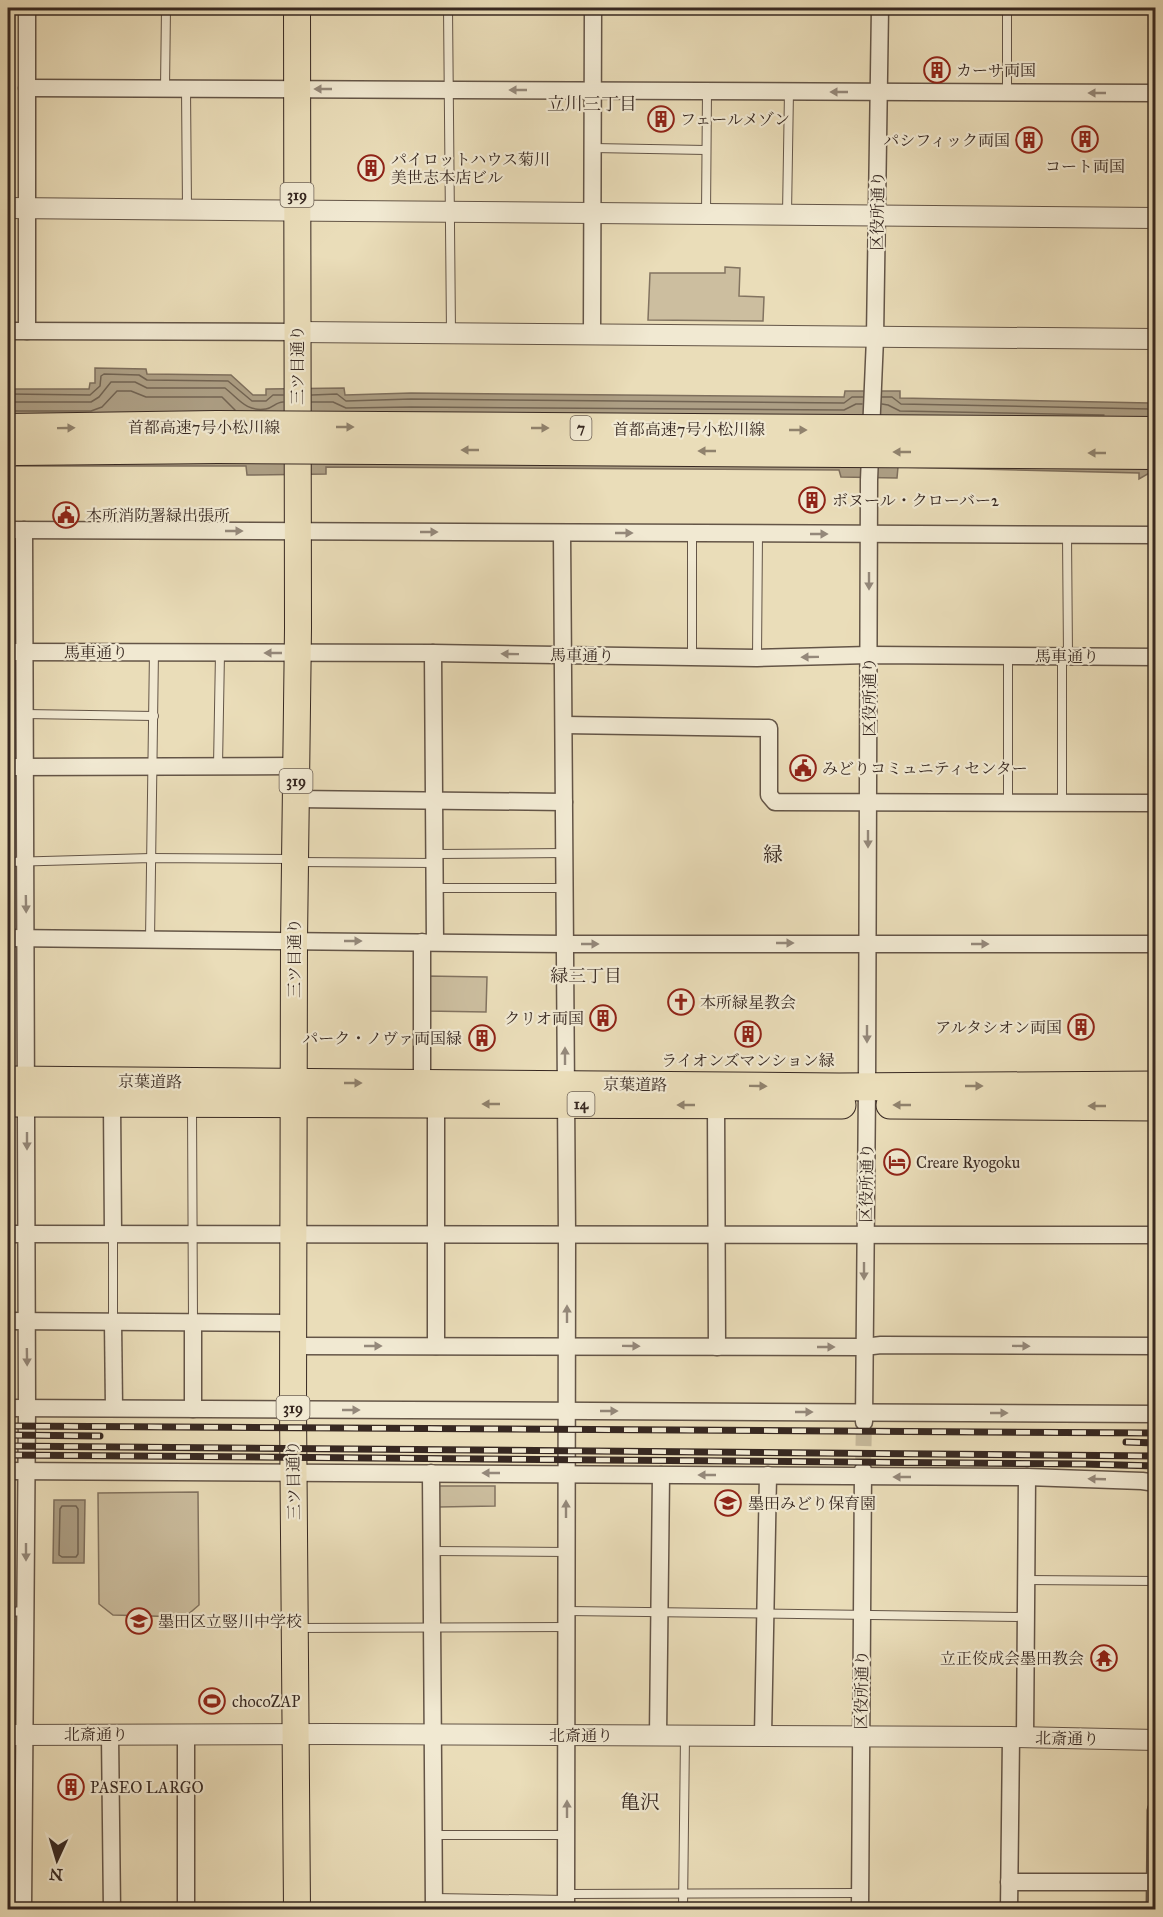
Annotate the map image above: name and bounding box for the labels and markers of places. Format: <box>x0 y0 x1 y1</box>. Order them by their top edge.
building icon: カーサ両国 <box>922 55 952 85</box>
place label: カーサ両国 <box>956 61 1036 80</box>
building icon: フェールメゾン <box>646 104 676 134</box>
place label: フェールメゾン <box>680 110 790 129</box>
building icon: コート両国 <box>1070 124 1100 154</box>
building icon: パシフィック両国 <box>1014 125 1044 155</box>
place label: パシフィック両国 <box>883 131 1010 150</box>
place label: パイロットハウス菊川 美世志本店ビル <box>391 150 550 187</box>
building icon: パイロットハウス菊川 美世志本店ビル <box>356 153 386 183</box>
place label: コート両国 <box>1045 157 1125 176</box>
building icon: ボヌール・クローバー2 <box>797 485 827 515</box>
place label: ボヌール・クローバー2 <box>832 491 999 510</box>
public building icon: 本所消防署緑出張所 <box>51 500 81 530</box>
place label: 本所消防署緑出張所 <box>86 506 230 525</box>
public building icon: みどりコミュニティセンター <box>788 753 818 783</box>
place label: みどりコミュニティセンター <box>822 759 1028 778</box>
church icon: 本所緑星教会 <box>666 987 696 1017</box>
place label: 本所緑星教会 <box>700 993 796 1012</box>
building icon: クリオ両国 <box>588 1003 618 1033</box>
place label: クリオ両国 <box>504 1009 584 1028</box>
building icon: アルタシオン両国 <box>1066 1012 1096 1042</box>
place label: アルタシオン両国 <box>935 1018 1062 1037</box>
building icon: ライオンズマンション緑 <box>733 1019 763 1049</box>
building icon: パーク・ノヴァ両国緑 <box>467 1023 497 1053</box>
place label: パーク・ノヴァ両国緑 <box>302 1029 462 1048</box>
place label: ライオンズマンション緑 <box>661 1051 835 1070</box>
hotel icon: Creare Ryogoku <box>882 1147 912 1177</box>
place label: Creare Ryogoku <box>916 1153 1021 1173</box>
school or university icon: 墨田みどり保育園 <box>713 1488 743 1518</box>
place label: 墨田みどり保育園 <box>748 1494 876 1513</box>
school or university icon: 墨田区立竪川中学校 <box>124 1606 154 1636</box>
place label: 墨田区立竪川中学校 <box>158 1612 302 1631</box>
temple icon: 立正佼成会墨田教会 <box>1089 1643 1119 1673</box>
place label: 立正佼成会墨田教会 <box>940 1649 1084 1668</box>
sports icon: chocoZAP <box>197 1686 227 1716</box>
place label: chocoZAP <box>232 1692 300 1711</box>
building icon: PASEO LARGO <box>56 1772 86 1802</box>
place label: PASEO LARGO <box>90 1778 204 1797</box>

